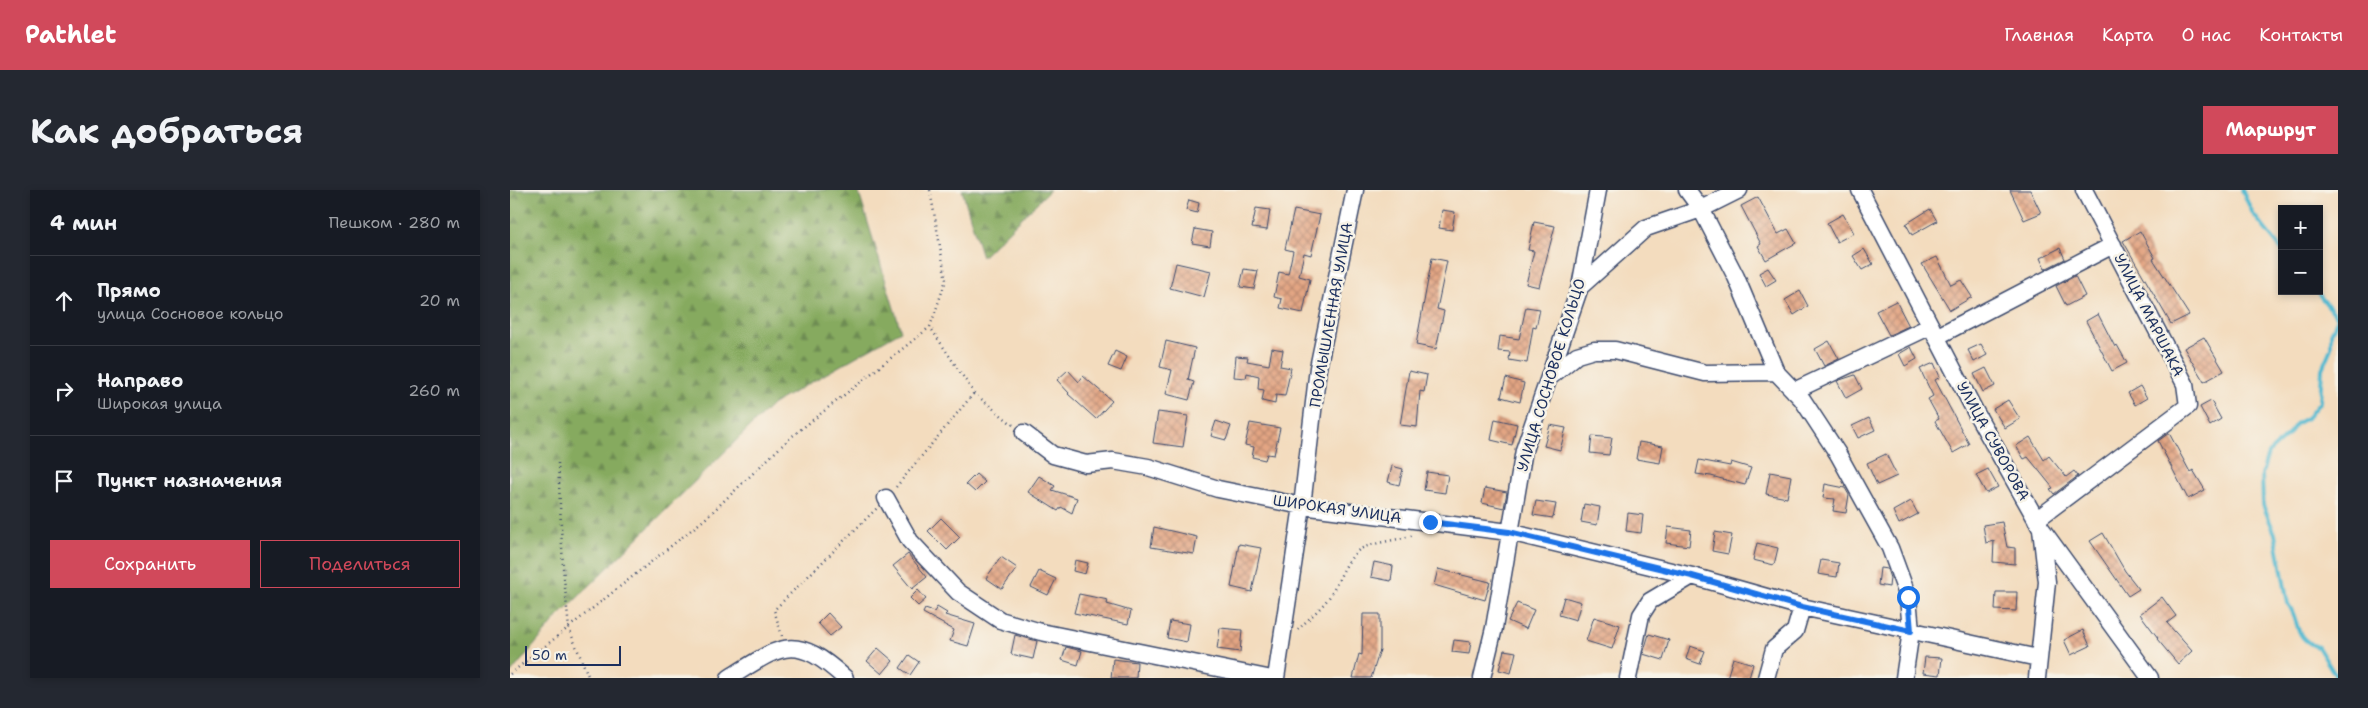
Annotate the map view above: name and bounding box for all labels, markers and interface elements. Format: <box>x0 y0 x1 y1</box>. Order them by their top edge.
text: Pathlet <box>25 19 116 51</box>
text: Главная <box>2004 23 2074 47</box>
text: Карта <box>2102 23 2154 47</box>
text: О нас <box>2182 23 2231 47</box>
text: Контакты <box>2259 23 2343 47</box>
button: Маршрут <box>2203 106 2338 154</box>
text: Как добраться <box>30 107 303 154</box>
map controls <box>2278 205 2323 295</box>
button: + <box>2278 205 2323 250</box>
text: 4 мин <box>50 209 117 237</box>
text: Пешком · 280 m <box>329 212 460 233</box>
street label: ПРОМЫШЛЕННАЯ УЛИЦА <box>1305 221 1357 409</box>
street label: УЛИЦА МАРШАКА <box>2109 250 2189 380</box>
button: − <box>2278 250 2323 295</box>
street label: УЛИЦА СОСНОВОЕ КОЛЬЦО <box>1512 276 1590 474</box>
text: Прямо <box>97 278 161 303</box>
icon: ahead <box>50 287 78 315</box>
text: 20 m <box>419 290 460 311</box>
text: улица Сосновое кольцо <box>97 303 284 324</box>
text: Направо <box>97 368 183 393</box>
icon: right <box>50 377 78 405</box>
street label: УЛИЦА СУВОРОВА <box>1952 378 2034 504</box>
text: 260 m <box>408 380 460 401</box>
text: Широкая улица <box>97 393 222 414</box>
icon: arrive <box>50 467 78 495</box>
text: Пункт назначения <box>97 468 282 493</box>
street label: ШИРОКАЯ УЛИЦА <box>1271 490 1403 528</box>
route end <box>1419 511 1442 534</box>
button: Сохранить <box>50 540 250 588</box>
button: Поделиться <box>260 540 460 588</box>
route start <box>1897 586 1920 609</box>
scale bar <box>525 643 621 666</box>
text: 50 m <box>532 646 567 664</box>

